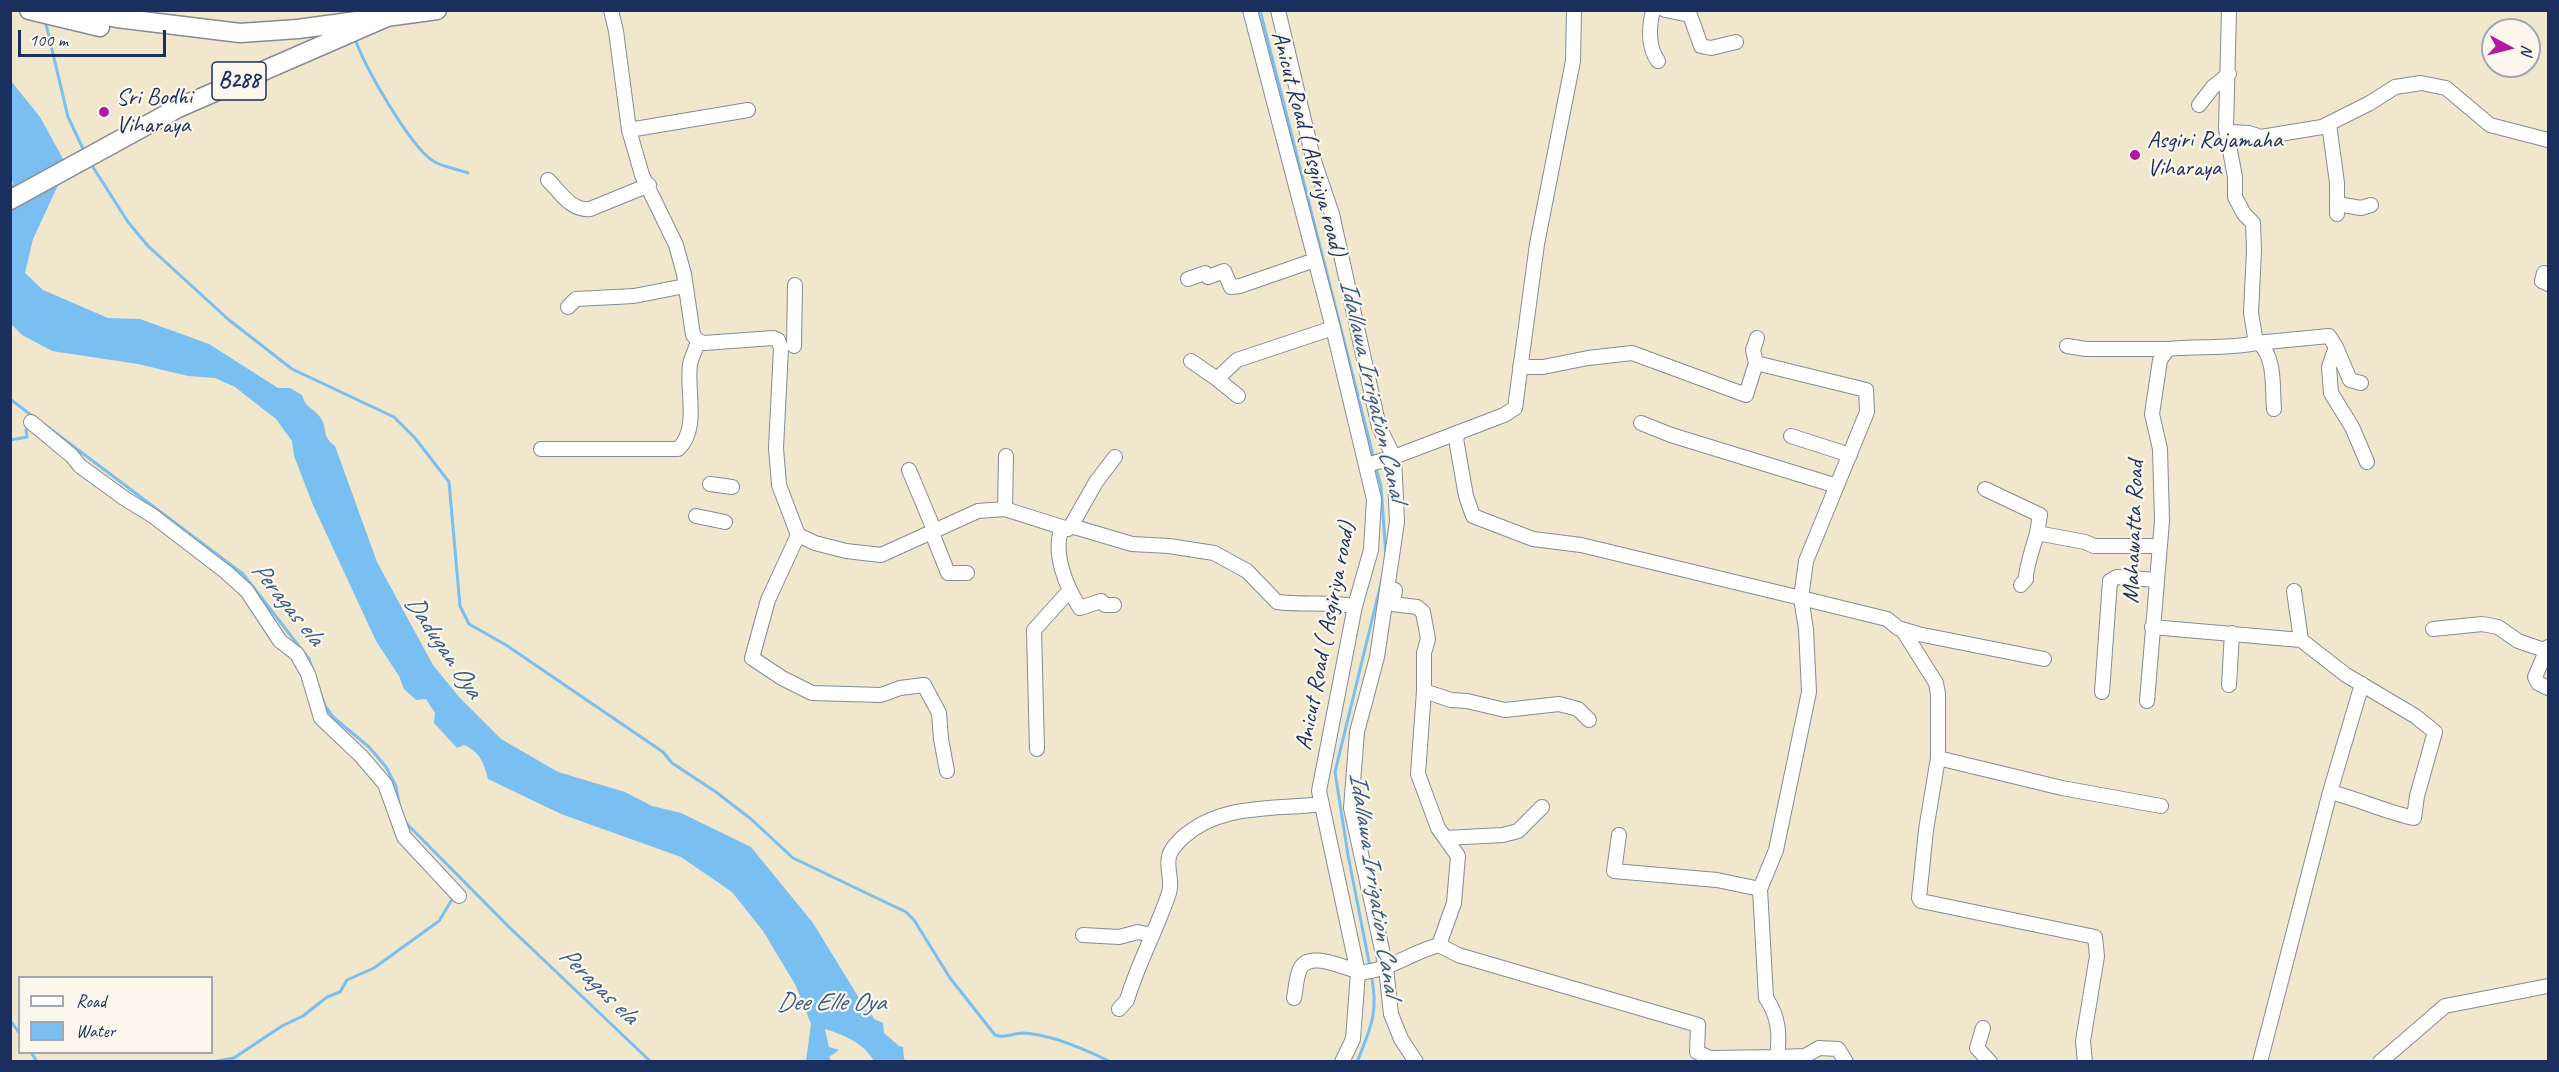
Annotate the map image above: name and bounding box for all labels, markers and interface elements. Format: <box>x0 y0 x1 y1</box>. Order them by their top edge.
scale bar <box>21 18 170 56</box>
north arrow <box>2481 18 2541 78</box>
street label: Anicut Road ( Asgiriya road) <box>1264 28 1352 260</box>
text: 100 m <box>29 29 68 51</box>
text: N <box>2516 44 2537 56</box>
road number: B288 <box>212 62 266 100</box>
place label: Sri Bodhi Viharaya <box>116 84 192 140</box>
marker: Sri Bodhi Viharaya <box>97 105 111 119</box>
place label: Asgiri Rajamaha Viharaya <box>2147 127 2283 183</box>
marker: Asgiri Rajamaha Viharaya <box>2128 148 2142 162</box>
water label: Idallawa Irrigation Canal <box>1331 277 1413 503</box>
street label: Mahawatta Road <box>2117 460 2151 604</box>
street label: Anicut Road ( Asgiriya road) <box>1290 519 1362 753</box>
water label: Peragas ela <box>244 556 330 652</box>
water label: Dadugan Oya <box>397 590 489 704</box>
water label: Idallawa Irrigation Canal <box>1341 770 1407 998</box>
water label: Peragas ela <box>552 941 644 1031</box>
legend <box>18 976 213 1054</box>
water label: Dee Elle Oya <box>776 987 886 1019</box>
text: Road <box>76 990 106 1012</box>
text: Water <box>76 1020 115 1042</box>

